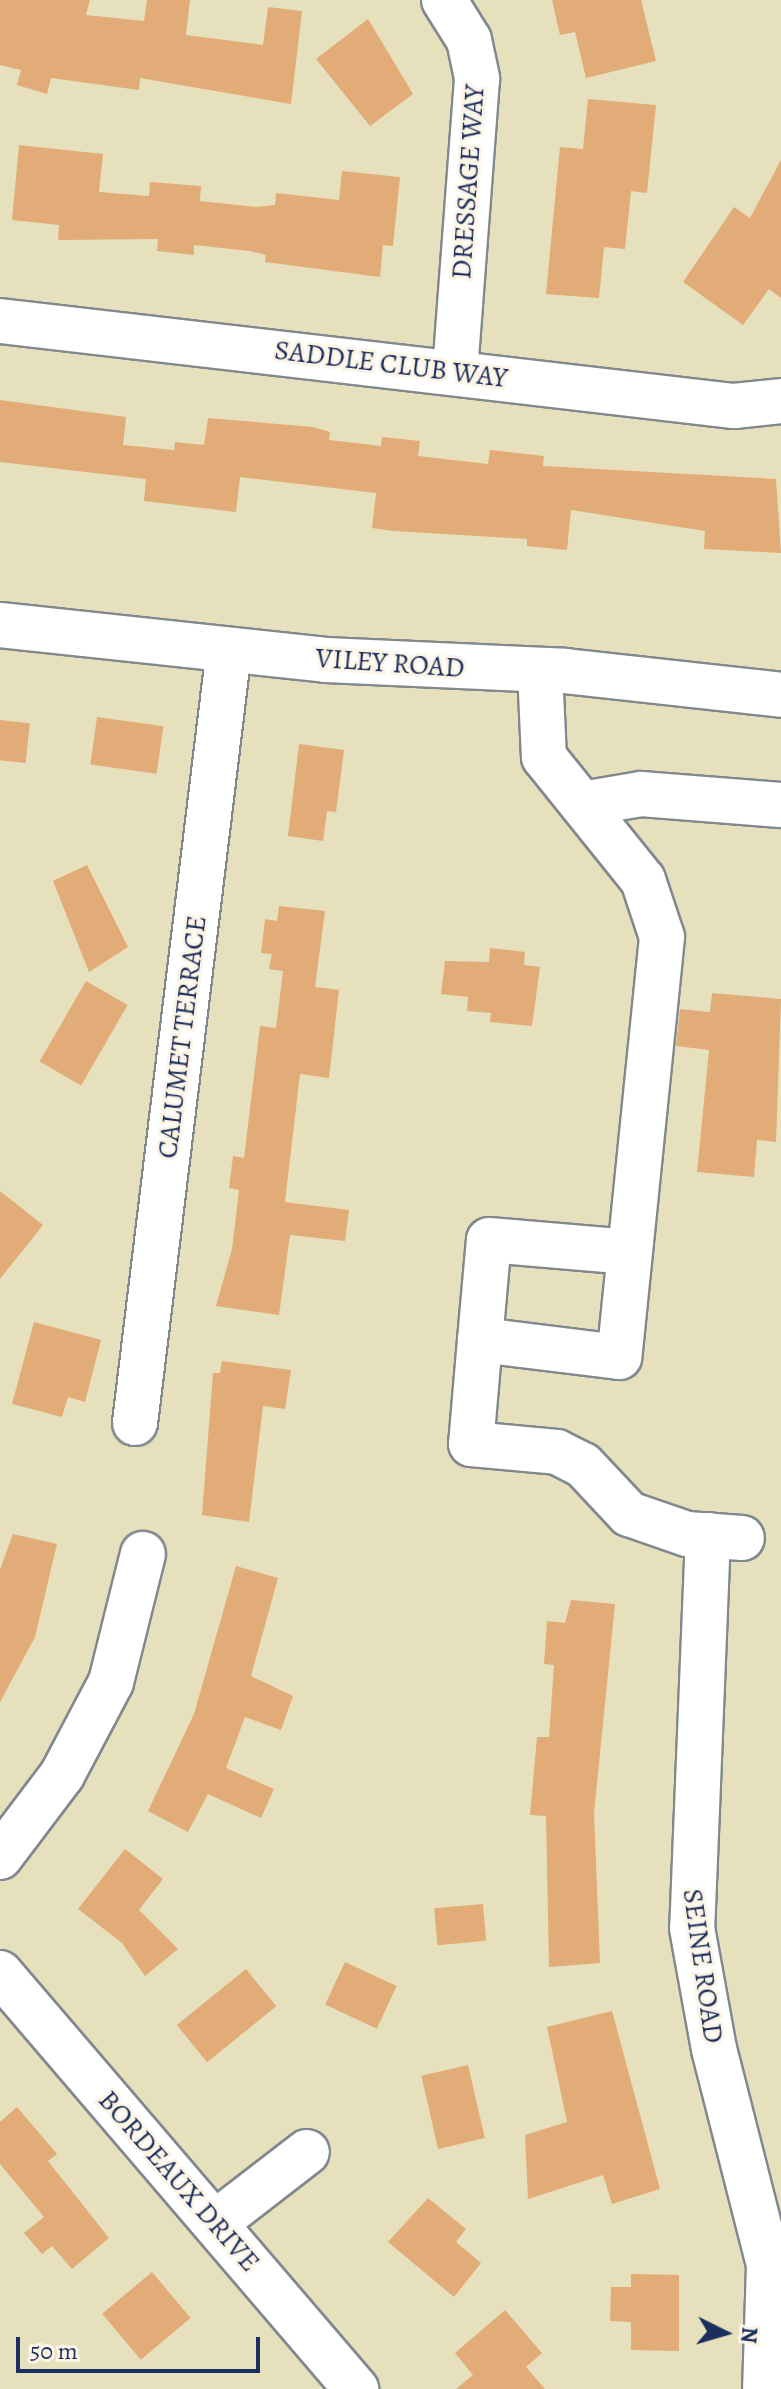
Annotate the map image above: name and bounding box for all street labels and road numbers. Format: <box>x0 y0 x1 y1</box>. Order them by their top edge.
street label: DRESSAGE WAY <box>444 84 492 280</box>
street label: SADDLE CLUB WAY <box>273 333 509 395</box>
street label: VILEY ROAD <box>314 641 466 685</box>
street label: CALUMET TERRACE <box>150 914 214 1160</box>
street label: SEINE ROAD <box>676 1887 730 2045</box>
street label: BORDEAUX DRIVE <box>91 2084 267 2278</box>

